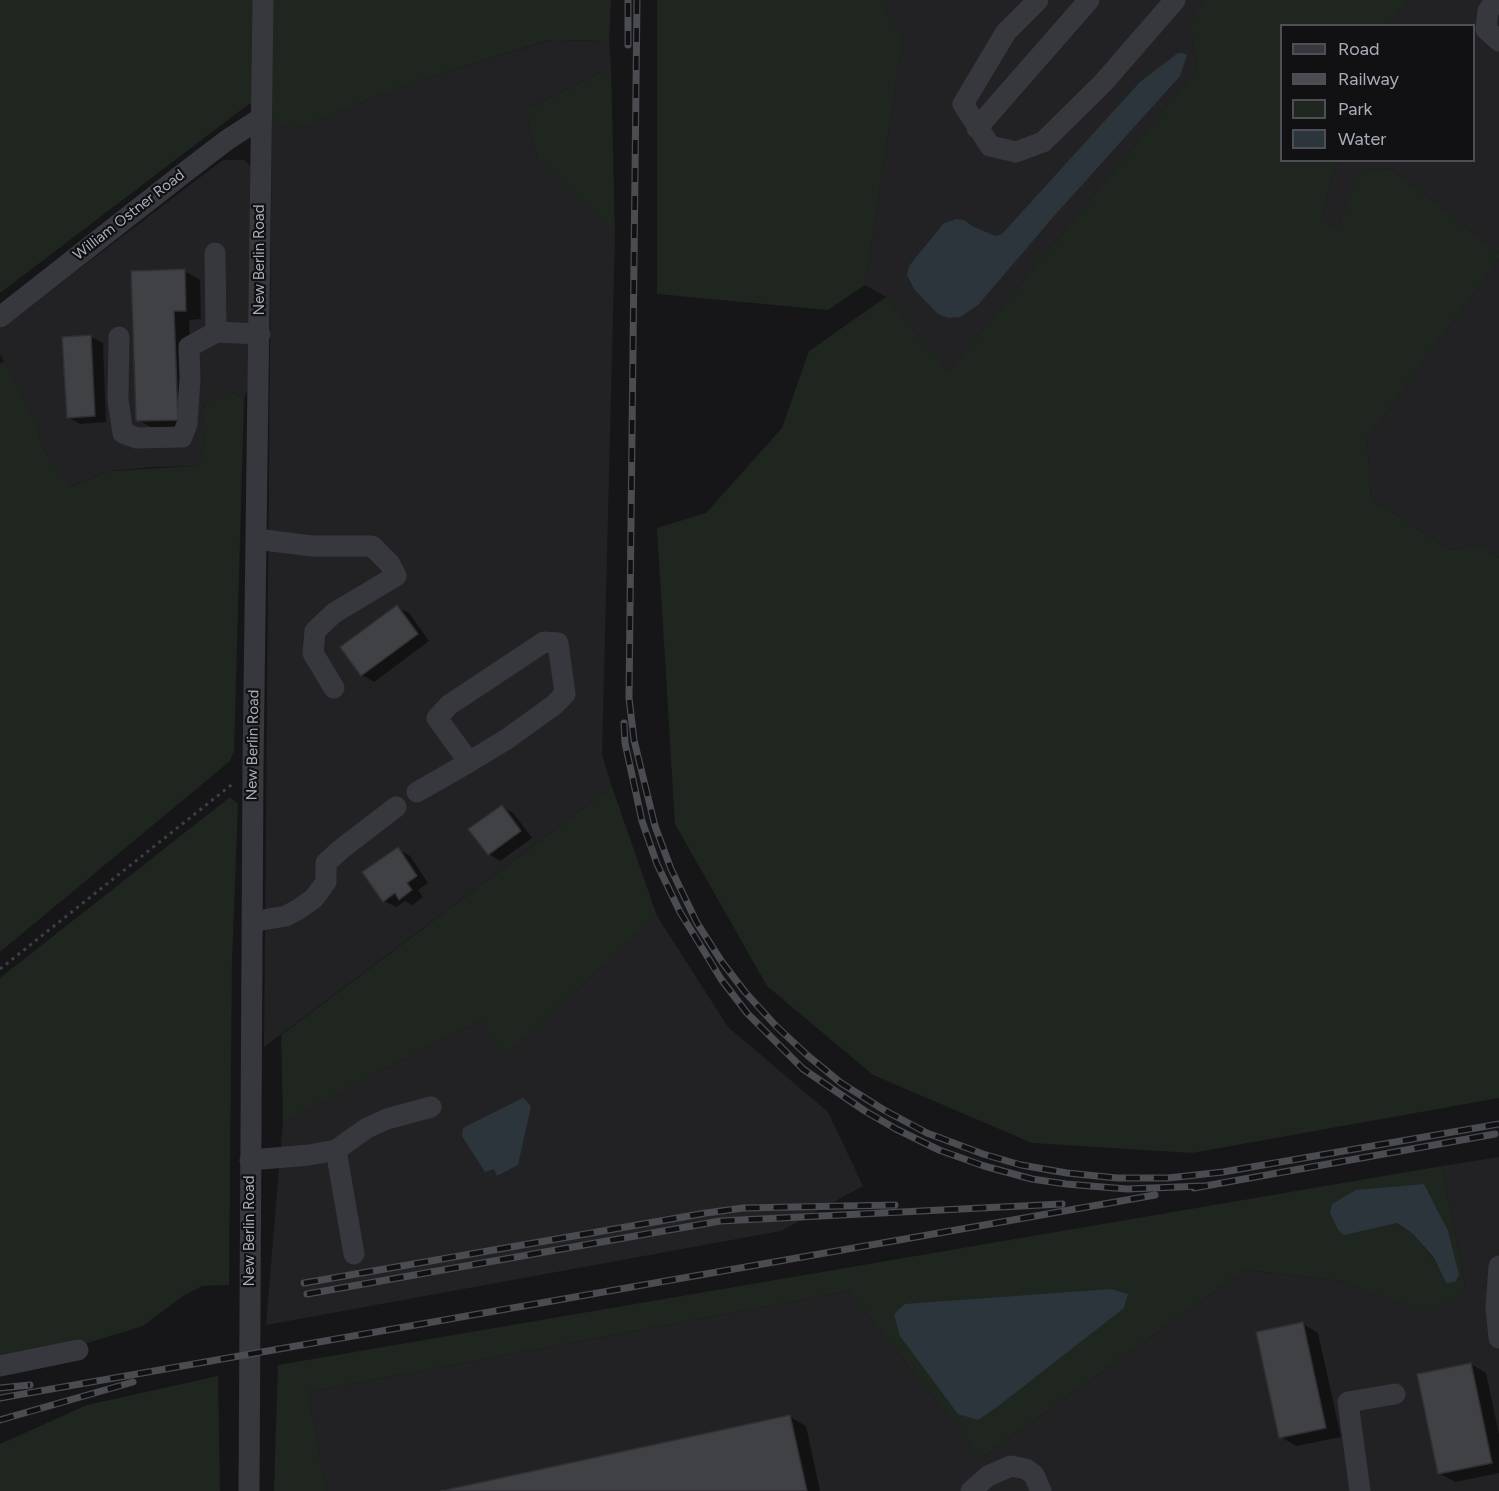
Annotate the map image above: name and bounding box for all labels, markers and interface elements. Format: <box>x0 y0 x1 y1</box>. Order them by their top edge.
legend <box>1280 24 1475 162</box>
text: Road <box>1338 38 1379 60</box>
text: Railway <box>1338 68 1399 90</box>
text: Park <box>1338 98 1372 120</box>
text: Water <box>1338 128 1386 150</box>
street label: William Ostner Road <box>70 166 188 264</box>
street label: New Berlin Road <box>251 205 269 315</box>
street label: New Berlin Road <box>243 689 263 801</box>
street label: New Berlin Road <box>241 1176 259 1286</box>

